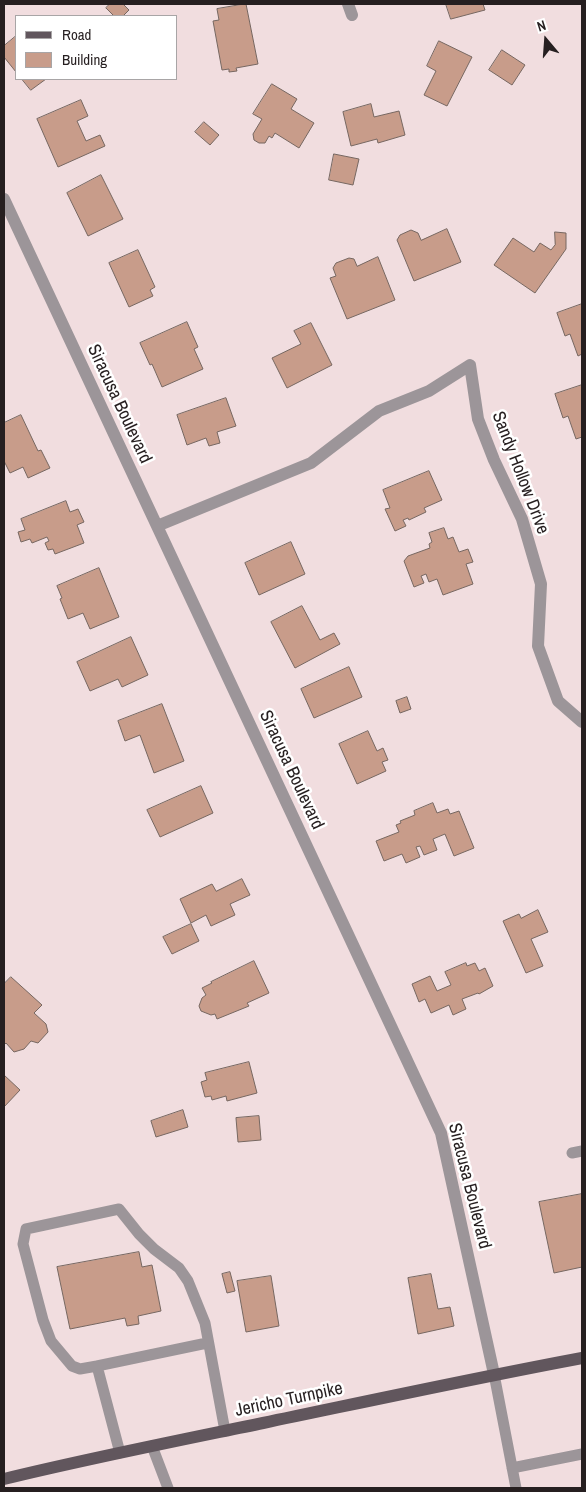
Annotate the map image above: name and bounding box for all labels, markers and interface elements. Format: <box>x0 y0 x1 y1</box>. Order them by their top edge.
legend <box>15 15 178 80</box>
north arrow <box>521 15 571 65</box>
text: N <box>535 16 548 36</box>
text: Road <box>62 24 91 45</box>
text: Building <box>62 49 107 70</box>
street label: Siracusa Boulevard <box>82 341 156 467</box>
street label: Sandy Hollow Drive <box>487 409 553 537</box>
street label: Siracusa Boulevard <box>254 707 328 833</box>
street label: Siracusa Boulevard <box>443 1121 495 1251</box>
street label: Jericho Turnpike <box>233 1378 345 1422</box>

